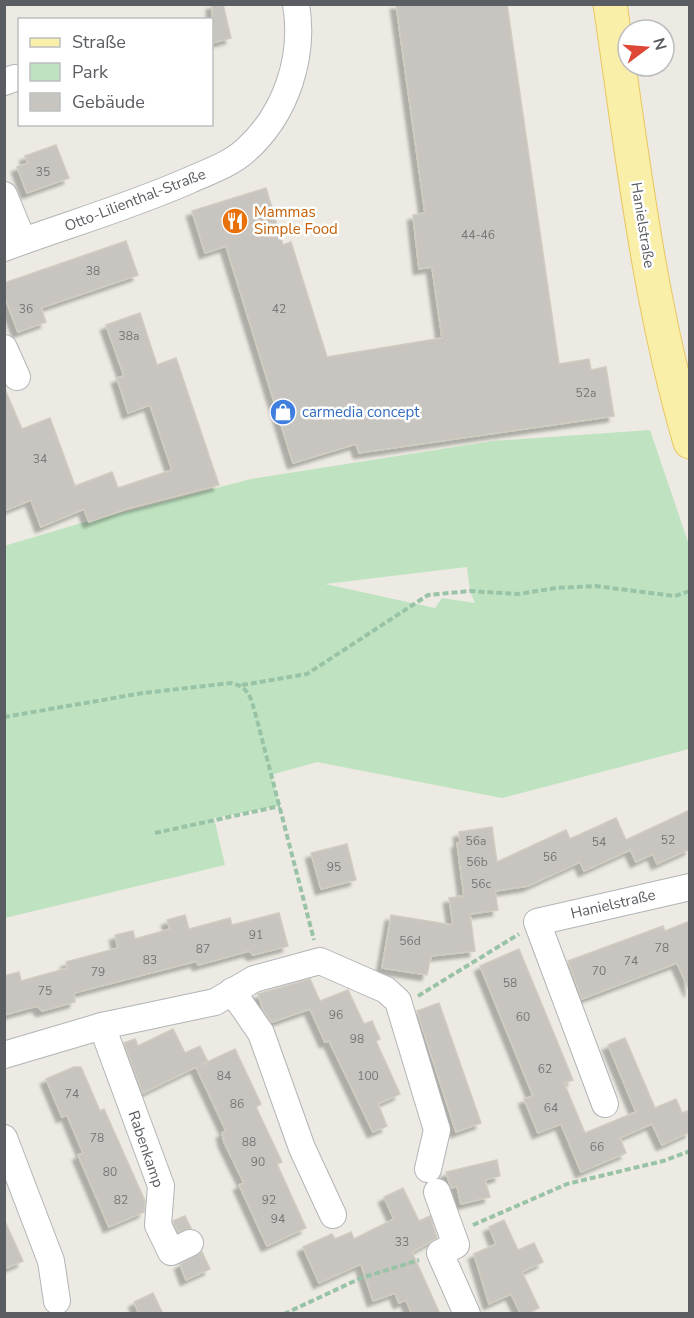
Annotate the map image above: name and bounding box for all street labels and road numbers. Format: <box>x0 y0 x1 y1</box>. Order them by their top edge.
street label: Otto-Lilienthal-Straße <box>62 164 208 236</box>
street label: Hanielstraße <box>626 181 660 269</box>
street label: Hanielstraße <box>569 885 657 923</box>
street label: Rabenkamp <box>123 1108 169 1190</box>

